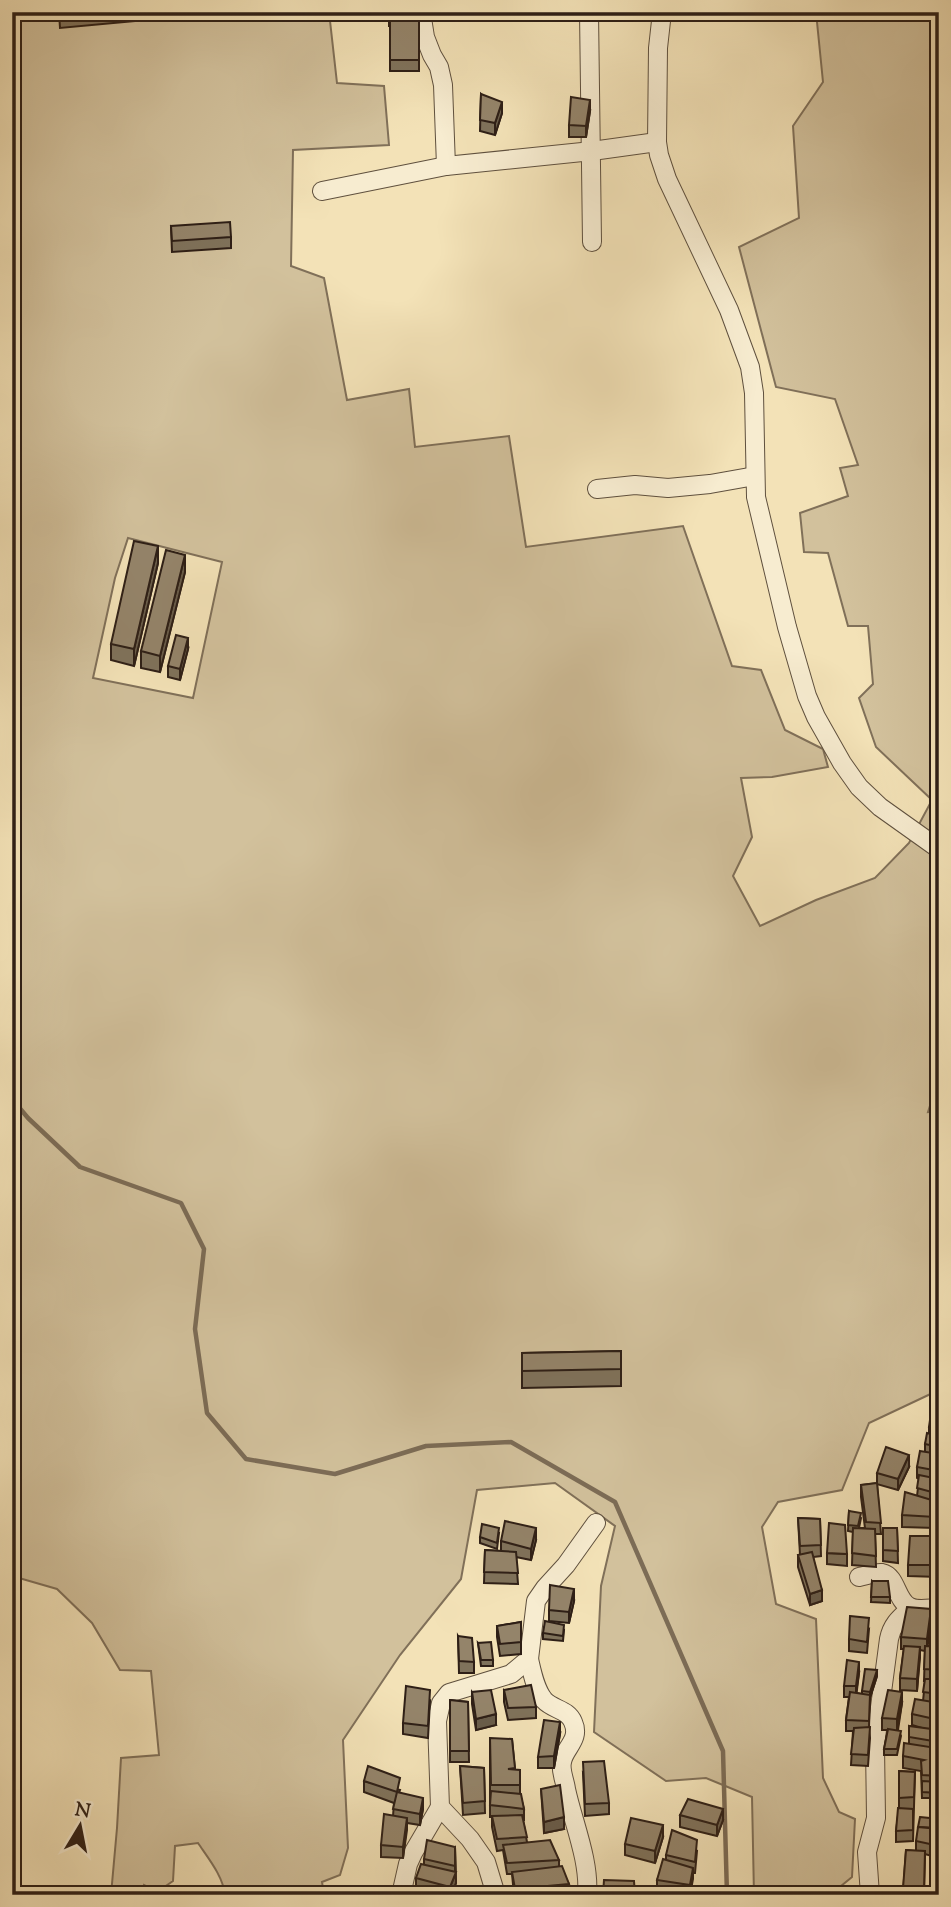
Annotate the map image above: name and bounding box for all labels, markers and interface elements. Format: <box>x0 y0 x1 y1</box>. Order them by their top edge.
north arrow <box>46 1792 116 1862</box>
text: N <box>73 1797 92 1826</box>

